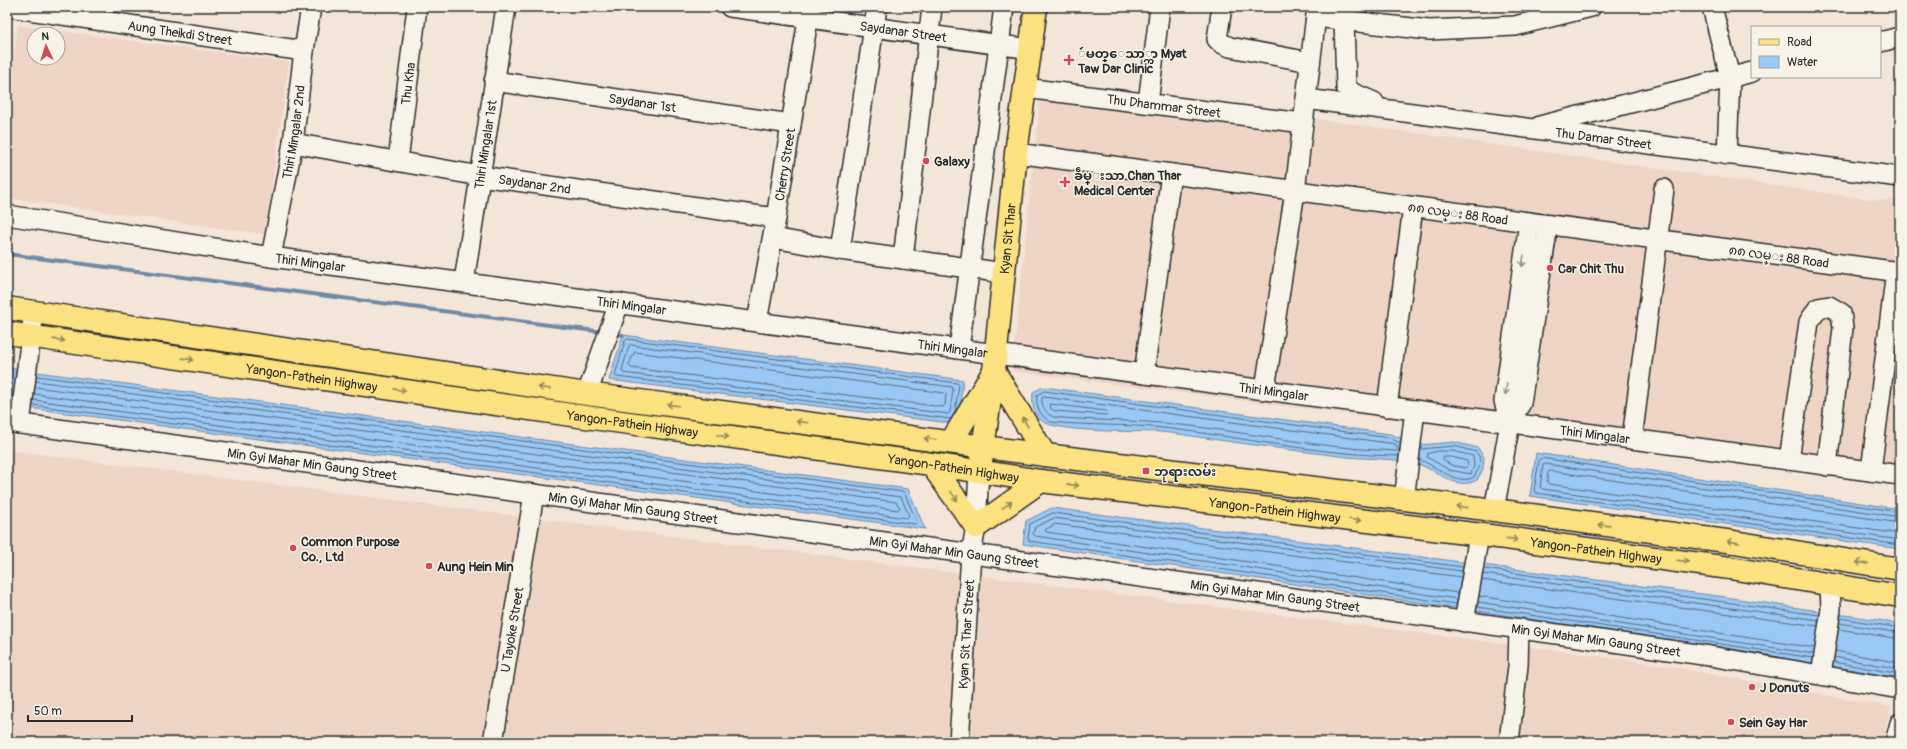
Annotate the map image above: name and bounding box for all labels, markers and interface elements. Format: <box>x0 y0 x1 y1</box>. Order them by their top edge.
street label: Aung Theikdi Street <box>127 18 234 49</box>
street label: Saydanar Street <box>859 18 948 46</box>
north arrow <box>26 26 66 66</box>
legend <box>1751 26 1881 78</box>
text: N <box>41 30 50 43</box>
text: Road <box>1787 35 1812 50</box>
place label: ဴမတ္ေသာ္တာ Myat Taw Dar Clinic <box>1077 46 1187 77</box>
marker: ဴမတ္ေသာ္တာ Myat Taw Dar Clinic <box>1063 54 1075 66</box>
text: Water <box>1787 55 1818 70</box>
street label: Thu Kha <box>398 62 419 106</box>
street label: Thiri Mingalar 2nd <box>279 84 309 181</box>
street label: Saydanar 1st <box>607 91 678 116</box>
street label: Thu Dhammar Street <box>1106 91 1223 122</box>
street label: Thiri Mingalar 1st <box>471 98 501 190</box>
street label: Thu Damar Street <box>1554 125 1653 153</box>
street label: Cherry Street <box>772 126 799 202</box>
place label: Galaxy <box>934 154 970 170</box>
marker: Galaxy <box>921 156 931 166</box>
place label: ခဵမ္းသာ Chan Thar Medical Center <box>1074 167 1182 199</box>
street label: Saydanar 2nd <box>497 172 572 198</box>
marker: ခဵမ္းသာ Chan Thar Medical Center <box>1059 176 1071 188</box>
street label: ၈၈ လမ္း 88 Road <box>1407 199 1509 230</box>
street label: Kyan Sit Thar <box>997 202 1020 275</box>
street label: ၈၈ လမ္း 88 Road <box>1728 242 1830 273</box>
street label: Thiri Mingalar <box>274 251 347 276</box>
one-way arrow <box>1519 254 1527 267</box>
place label: Car Chit Thu <box>1558 261 1624 277</box>
marker: Car Chit Thu <box>1545 263 1555 273</box>
street label: Thiri Mingalar <box>595 294 668 319</box>
one-way arrow <box>53 336 66 344</box>
street label: Thiri Mingalar <box>916 337 989 362</box>
one-way arrow <box>181 355 194 363</box>
street label: Yangon-Pathein Highway <box>244 361 379 396</box>
street label: Thiri Mingalar <box>1237 380 1310 405</box>
one-way arrow <box>538 383 551 391</box>
one-way arrow <box>1502 383 1510 396</box>
one-way arrow <box>393 386 406 394</box>
one-way arrow <box>667 401 680 409</box>
street label: Yangon-Pathein Highway <box>565 407 699 441</box>
one-way arrow <box>1020 416 1028 428</box>
one-way arrow <box>795 418 808 426</box>
street label: Thiri Mingalar <box>1559 423 1631 448</box>
one-way arrow <box>716 432 729 440</box>
one-way arrow <box>924 435 937 443</box>
street label: Min Gyi Mahar Min Gaung Street <box>226 445 399 484</box>
street label: Yangon-Pathein Highway <box>886 451 1020 487</box>
place label: ဘုရားလမ်း <box>1154 462 1216 483</box>
marker: ဘုရားလမ်း <box>1141 466 1151 476</box>
one-way arrow <box>1066 481 1079 489</box>
street label: Min Gyi Mahar Min Gaung Street <box>547 489 720 528</box>
one-way arrow <box>950 490 958 501</box>
street label: Yangon-Pathein Highway <box>1207 495 1342 527</box>
one-way arrow <box>1002 501 1013 509</box>
one-way arrow <box>1455 503 1468 510</box>
one-way arrow <box>1348 516 1361 524</box>
one-way arrow <box>1598 521 1611 529</box>
street label: Min Gyi Mahar Min Gaung Street <box>868 533 1041 572</box>
place label: Common Purpose Co., Ltd <box>301 534 400 565</box>
street label: Yangon-Pathein Highway <box>1528 534 1663 568</box>
one-way arrow <box>1505 535 1518 543</box>
one-way arrow <box>1727 538 1740 546</box>
marker: Common Purpose Co., Ltd <box>288 543 298 553</box>
one-way arrow <box>1676 557 1689 565</box>
place label: Aung Hein Min <box>437 559 514 575</box>
one-way arrow <box>1855 559 1868 567</box>
marker: Aung Hein Min <box>424 561 434 571</box>
street label: Min Gyi Mahar Min Gaung Street <box>1189 577 1362 616</box>
street label: Kyan Sit Thar Street <box>955 578 978 689</box>
street label: U Tayoke Street <box>498 585 528 674</box>
street label: Min Gyi Mahar Min Gaung Street <box>1510 621 1683 661</box>
place label: J Donuts <box>1760 680 1809 696</box>
marker: J Donuts <box>1747 682 1757 692</box>
scale bar <box>28 697 132 723</box>
text: 50 m <box>34 704 62 719</box>
place label: Sein Gay Har <box>1739 715 1808 731</box>
marker: Sein Gay Har <box>1726 717 1736 727</box>

